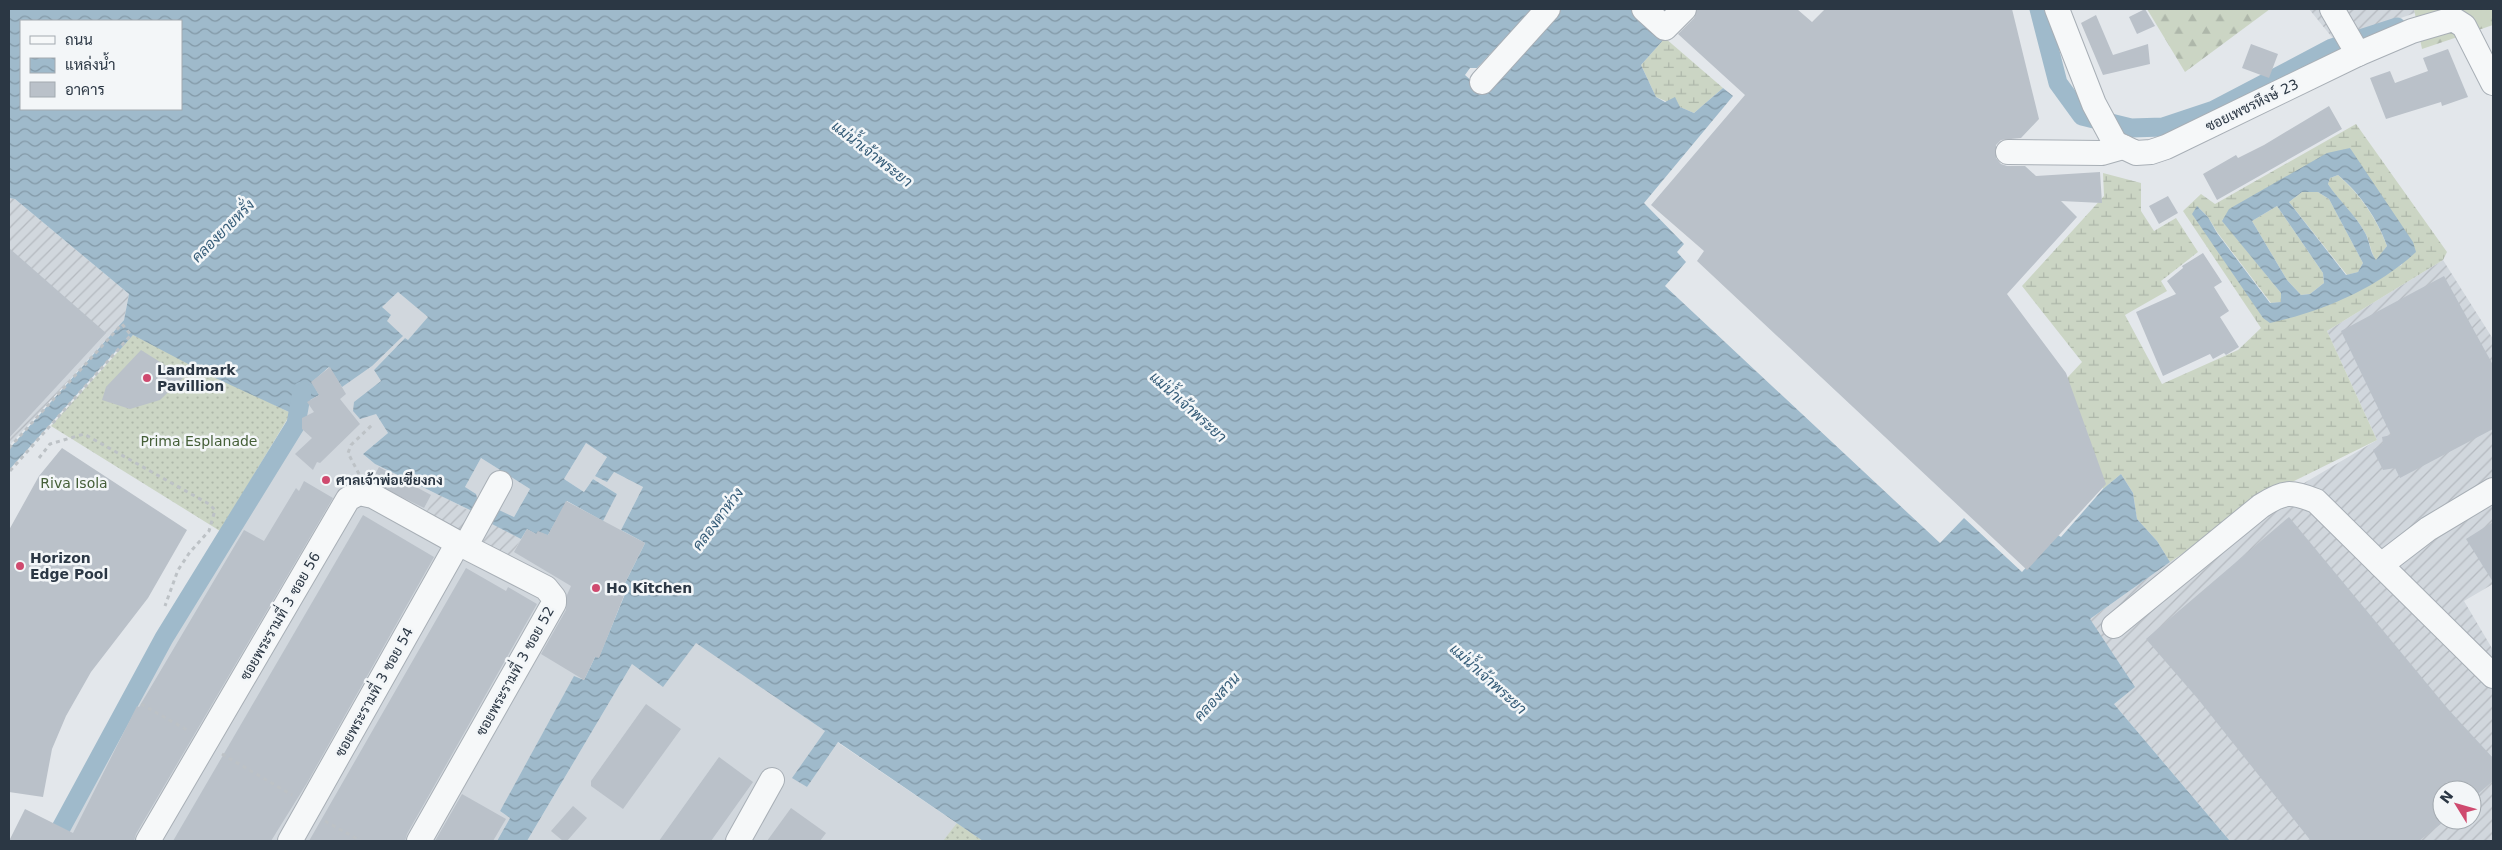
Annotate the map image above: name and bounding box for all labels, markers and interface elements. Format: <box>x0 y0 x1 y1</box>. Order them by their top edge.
legend <box>20 20 182 110</box>
text: ถนน <box>65 31 93 49</box>
text: แหล่งน้ำ <box>65 52 116 74</box>
street label: ซอยเพชรหึงษ์ 23 <box>2202 75 2301 134</box>
text: อาคาร <box>65 81 105 99</box>
water label: แม่น้ำเจ้าพระยา <box>828 114 918 191</box>
water label: คลองยายหรั่ง <box>184 192 258 266</box>
place label: Landmark Pavillion <box>157 362 236 394</box>
water label: แม่น้ำเจ้าพระยา <box>1146 365 1233 446</box>
marker: Landmark Pavillion <box>141 372 153 384</box>
park label: Prima Esplanade <box>141 433 257 449</box>
place label: ศาลเจ้าพ่อเซียงกง <box>336 471 443 488</box>
marker: ศาลเจ้าพ่อเซียงกง <box>320 474 332 486</box>
park label: Riva Isola <box>40 475 108 491</box>
water label: คลองตาห่วง <box>688 483 747 554</box>
street label: ซอยพระรามที่ 3 ซอย 56 <box>233 547 323 683</box>
place label: Horizon Edge Pool <box>30 550 108 582</box>
marker: Horizon Edge Pool <box>14 560 26 572</box>
place label: Ho Kitchen <box>606 580 692 596</box>
marker: Ho Kitchen <box>590 582 602 594</box>
street label: ซอยพระรามที่ 3 ซอย 52 <box>469 602 557 738</box>
street label: ซอยพระรามที่ 3 ซอย 54 <box>328 622 416 759</box>
water label: แม่น้ำเจ้าพระยา <box>1446 637 1533 718</box>
water label: คลองสวน <box>1190 669 1244 725</box>
north arrow <box>2432 780 2482 830</box>
text: N <box>2437 788 2457 807</box>

